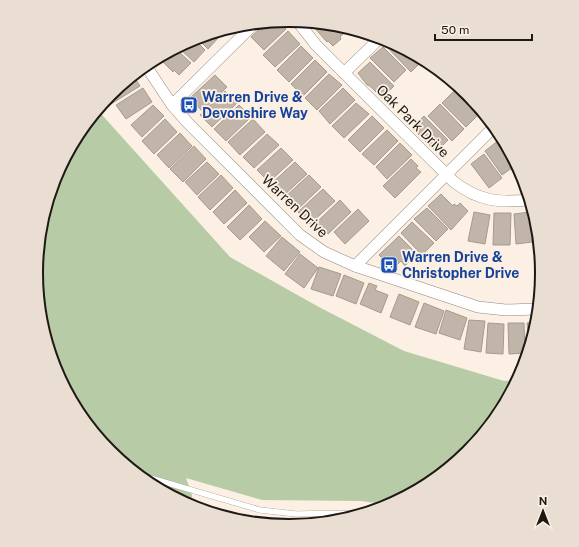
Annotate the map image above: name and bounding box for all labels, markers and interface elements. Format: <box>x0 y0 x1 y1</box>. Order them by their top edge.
scale bar <box>435 16 532 42</box>
text: 50 m <box>441 23 469 37</box>
street label: Oak Park Drive <box>373 81 453 161</box>
place label: Warren Drive & Devonshire Way <box>202 89 308 121</box>
bus stop icon: Warren Drive & Devonshire Way <box>179 95 199 115</box>
street label: Warren Drive <box>259 171 331 241</box>
place label: Warren Drive & Christopher Drive <box>402 249 519 281</box>
bus stop icon: Warren Drive & Christopher Drive <box>379 255 399 275</box>
north arrow <box>523 491 563 531</box>
text: N <box>539 495 547 507</box>

